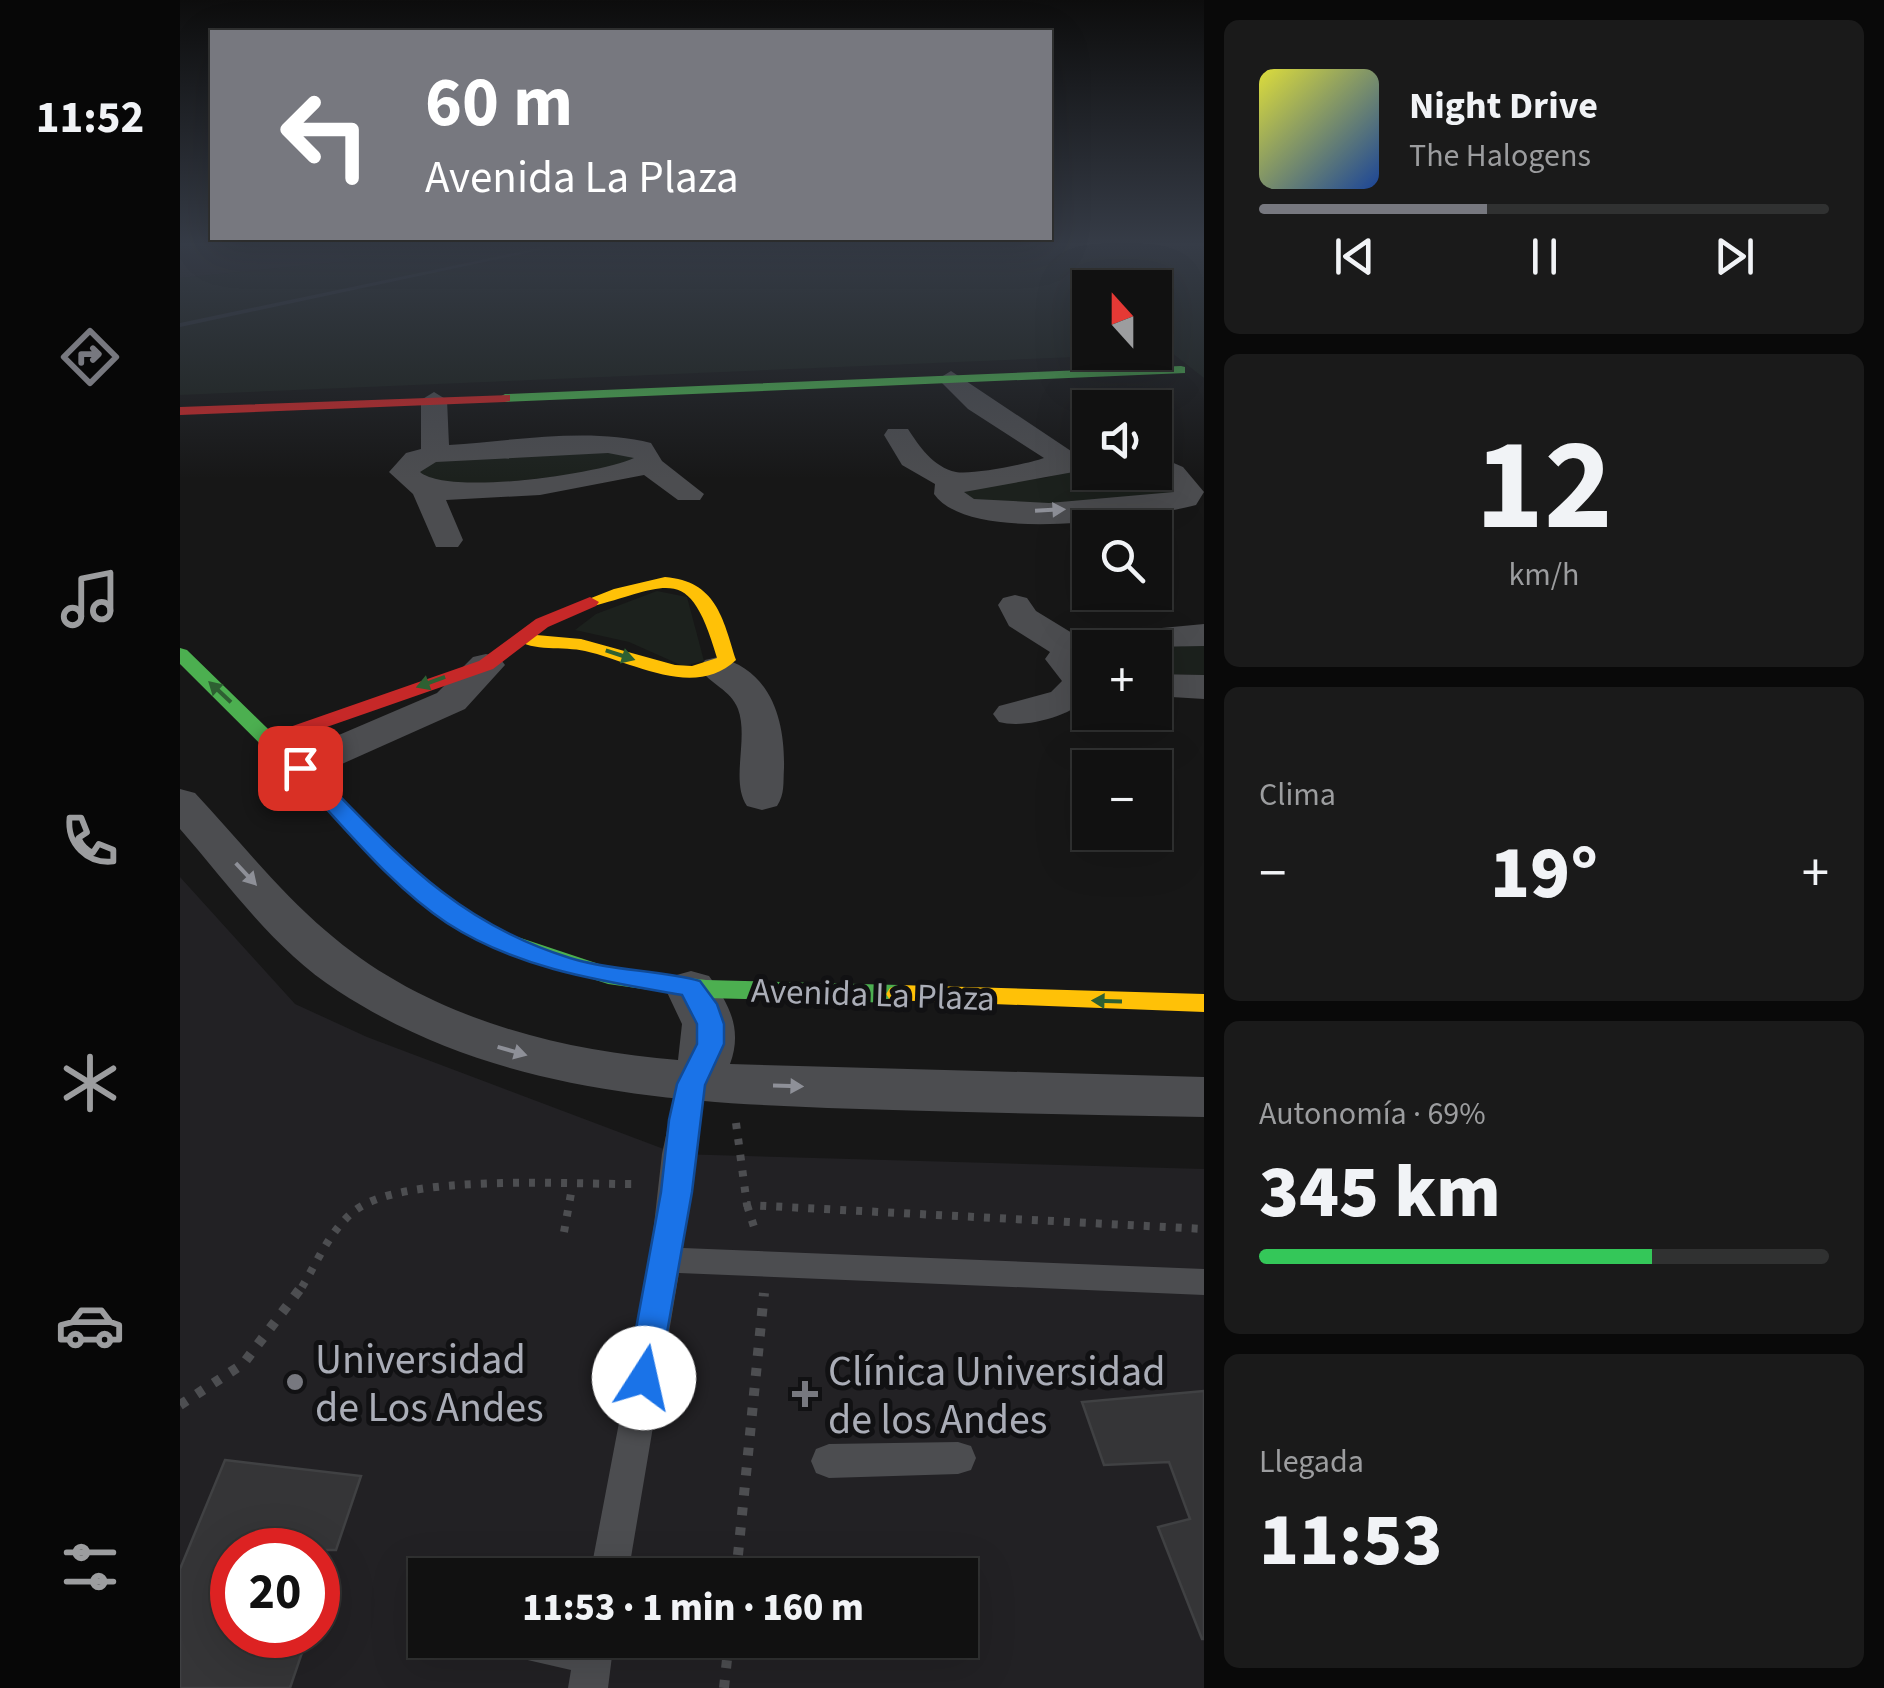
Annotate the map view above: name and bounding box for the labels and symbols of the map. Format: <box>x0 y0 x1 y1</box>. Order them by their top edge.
north arrow <box>1072 270 1172 370</box>
one-way arrow <box>1034 502 1066 518</box>
one-way arrow <box>605 648 635 663</box>
one-way arrow <box>415 675 445 690</box>
one-way arrow <box>208 681 232 704</box>
pin <box>258 726 343 811</box>
one-way arrow <box>234 861 257 885</box>
street label: Avenida La Plaza <box>750 966 996 1024</box>
one-way arrow <box>1090 992 1122 1008</box>
one-way arrow <box>497 1044 528 1059</box>
one-way arrow <box>773 1079 805 1095</box>
position arrow <box>592 1326 696 1430</box>
place label: Universidad de Los Andes <box>315 1330 544 1438</box>
place label: Clínica Universidad de los Andes <box>828 1342 1165 1450</box>
marker: Universidad de Los Andes <box>284 1371 306 1393</box>
marker: Clínica Universidad de los Andes <box>792 1381 818 1407</box>
speed limit sign: 20 <box>210 1528 340 1658</box>

